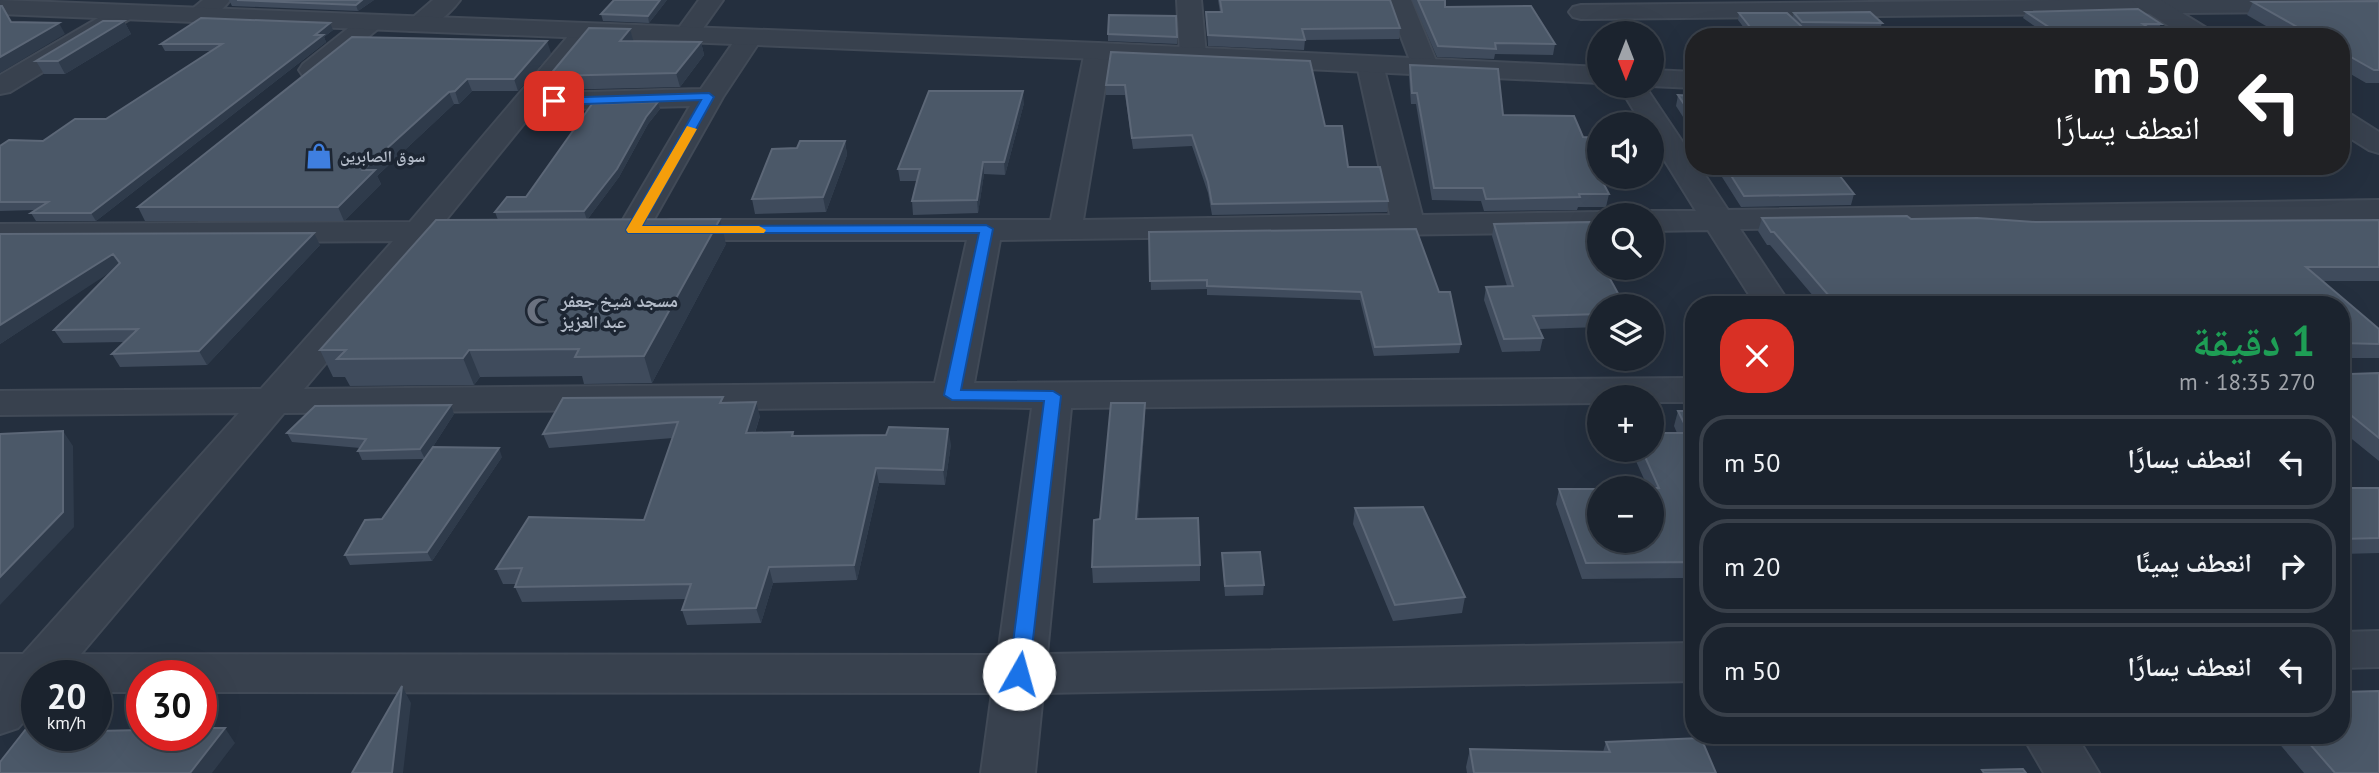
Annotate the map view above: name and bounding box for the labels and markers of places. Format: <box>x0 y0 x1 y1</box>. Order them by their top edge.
pin <box>524 71 584 131</box>
shop icon: سوق الصابرين <box>304 141 334 171</box>
place label: سوق الصابرين <box>340 146 425 166</box>
place label: مسجد شيخ جعفر عبد العزيز <box>560 289 678 333</box>
mosque icon: مسجد شيخ جعفر عبد العزيز <box>525 296 555 326</box>

